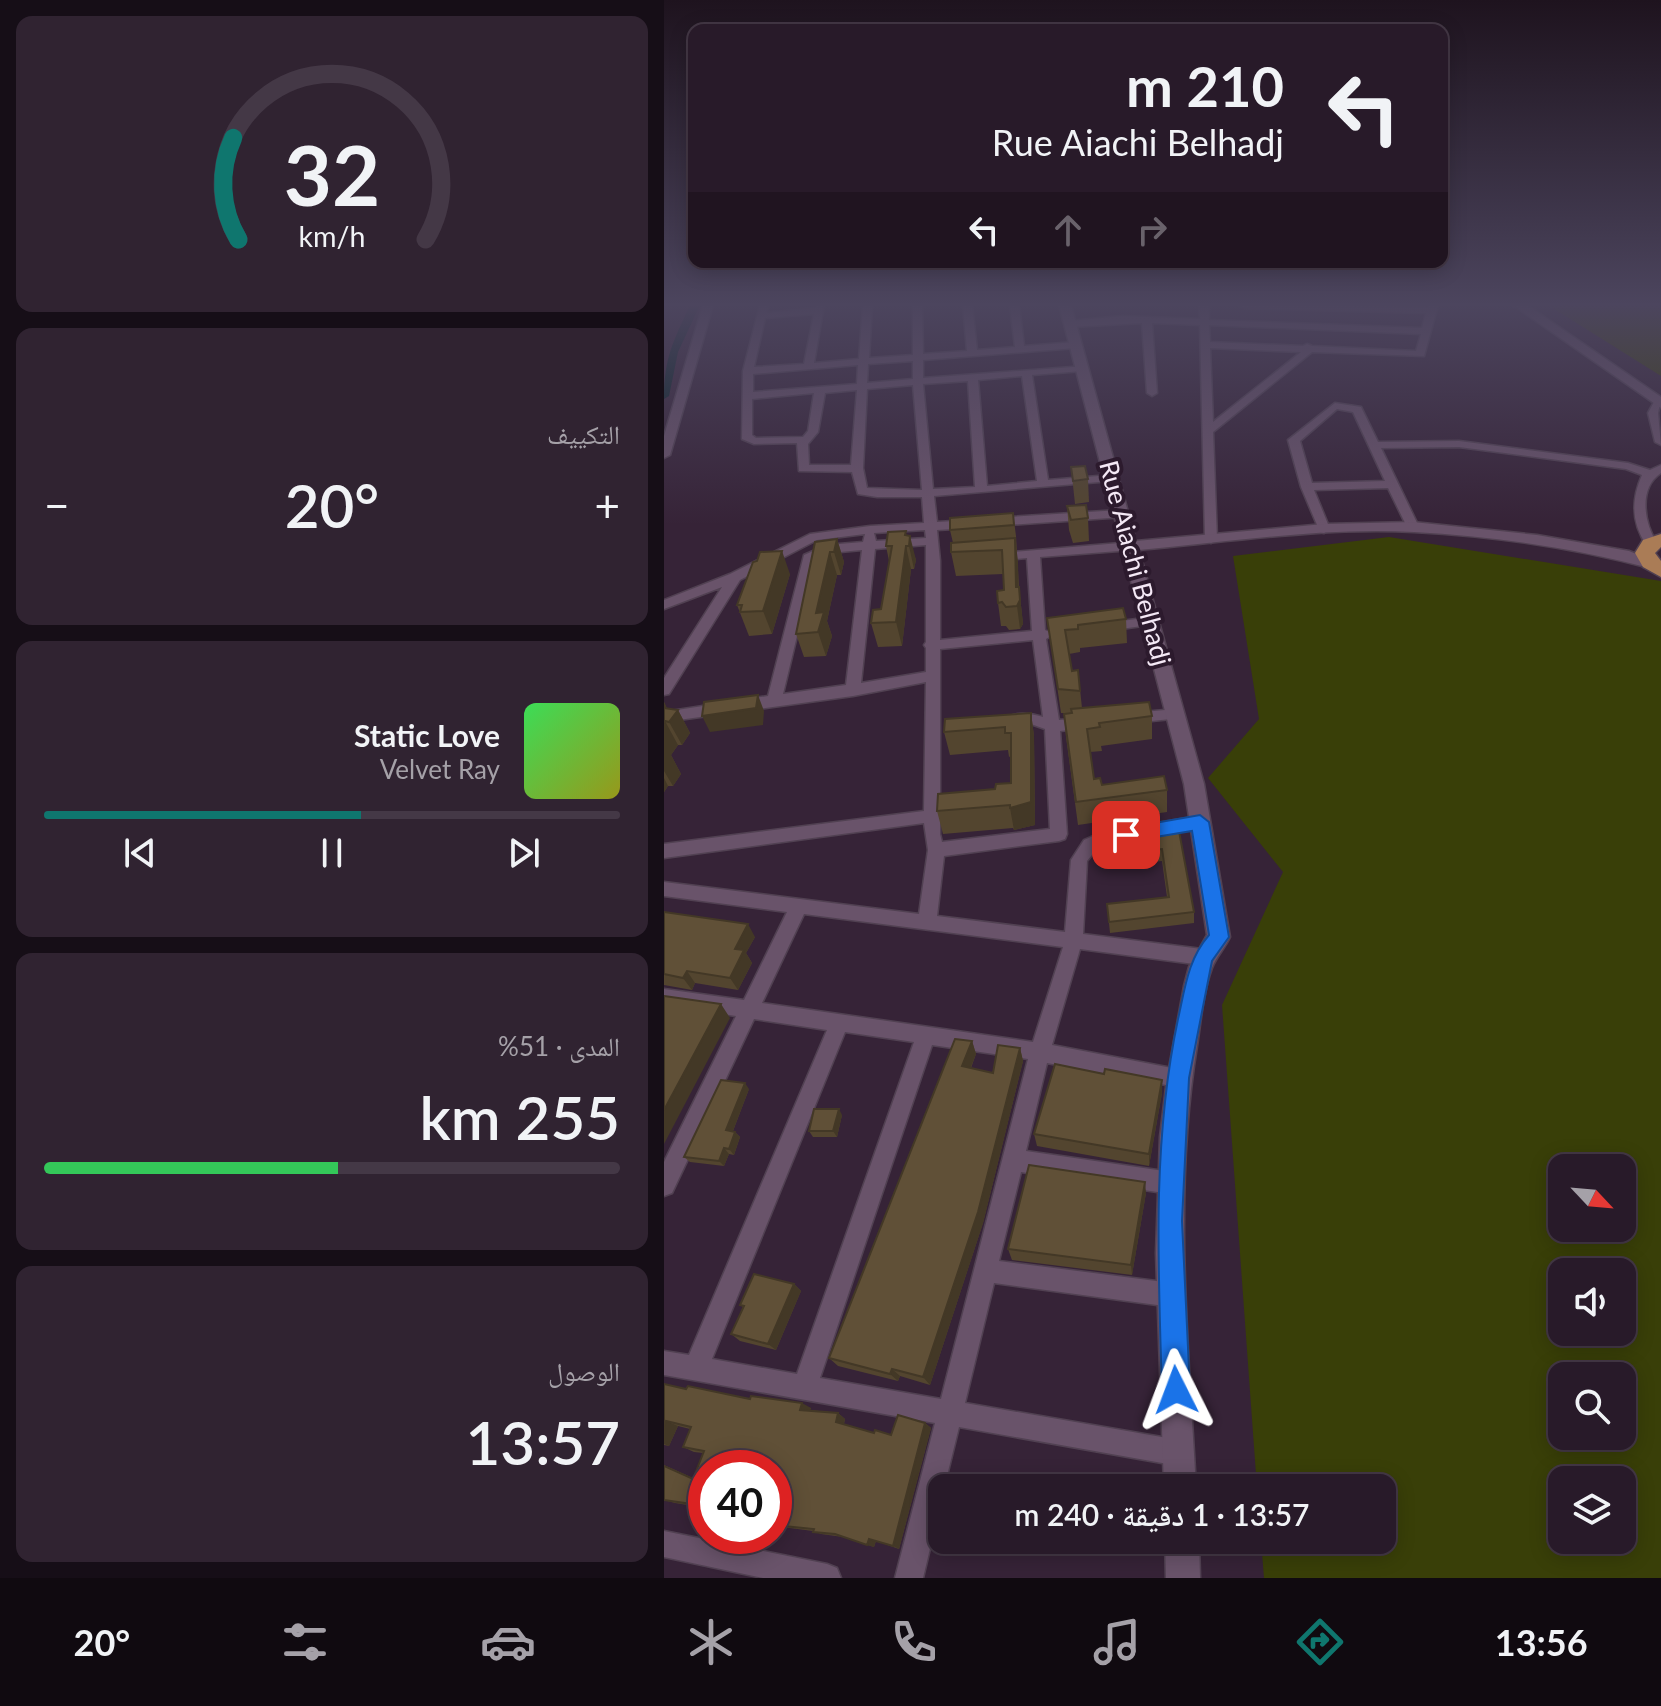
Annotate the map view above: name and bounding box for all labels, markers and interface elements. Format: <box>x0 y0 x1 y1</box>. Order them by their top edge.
text: 210 m <box>1126 52 1284 119</box>
icon: left <box>1312 56 1416 160</box>
text: Rue Aiachi Belhadj <box>992 120 1284 164</box>
text: 32 <box>284 124 380 224</box>
icon: left <box>962 208 1006 252</box>
icon: ahead <box>1046 208 1090 252</box>
icon: right <box>1130 208 1174 252</box>
text: km/h <box>299 219 365 253</box>
text: التكييف <box>547 418 620 450</box>
street label: Rue Aiachi Belhadj <box>1093 457 1179 669</box>
text: 20° <box>285 469 379 541</box>
text: − <box>44 479 70 531</box>
text: + <box>594 479 620 531</box>
text: Static Love <box>354 717 500 753</box>
text: Velvet Ray <box>380 753 500 785</box>
pin <box>1092 801 1160 869</box>
icon: arrive <box>1104 813 1148 857</box>
icon: previous <box>118 831 162 875</box>
icon: pause <box>310 831 354 875</box>
icon: next <box>502 831 546 875</box>
text: المدى · 51% <box>498 1030 620 1062</box>
text: 255 km <box>419 1081 620 1153</box>
north arrow <box>1548 1154 1636 1242</box>
map controls <box>1548 1154 1636 1554</box>
button: sound <box>1548 1258 1636 1346</box>
position arrow <box>1134 1348 1218 1432</box>
text: الوصول <box>548 1355 620 1387</box>
button: search <box>1548 1362 1636 1450</box>
text: 13:57 <box>466 1406 620 1478</box>
speed limit sign: 40 <box>688 1450 792 1554</box>
button: layers <box>1548 1466 1636 1554</box>
text: 13:57 · 1 دقيقة · 240 m <box>1015 1496 1310 1532</box>
icon: filters <box>277 1614 333 1670</box>
icon: car <box>480 1614 536 1670</box>
icon: climate <box>683 1614 739 1670</box>
icon: phone <box>886 1614 942 1670</box>
icon: music <box>1089 1614 1145 1670</box>
icon: directions <box>1292 1614 1348 1670</box>
text: 20° <box>74 1620 130 1664</box>
text: 13:56 <box>1495 1620 1588 1664</box>

